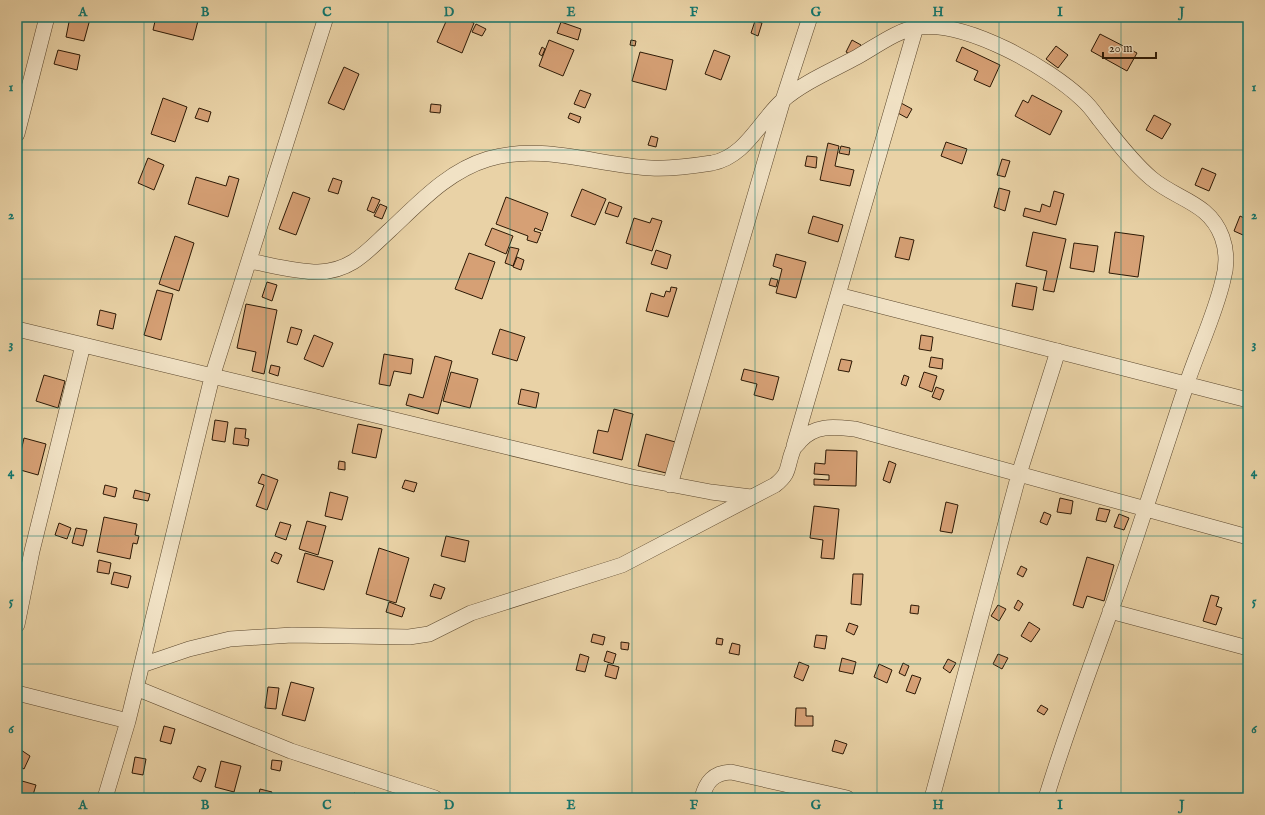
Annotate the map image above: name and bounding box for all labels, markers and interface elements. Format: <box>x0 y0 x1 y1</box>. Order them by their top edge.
text: A <box>78 4 89 21</box>
text: B <box>201 4 210 21</box>
text: C <box>322 4 332 21</box>
text: D <box>444 4 455 21</box>
text: E <box>566 4 576 21</box>
text: F <box>690 4 699 21</box>
text: G <box>811 4 822 21</box>
text: H <box>932 4 944 21</box>
text: I <box>1057 4 1063 21</box>
text: J <box>1177 4 1185 21</box>
scale bar <box>1103 34 1156 60</box>
text: 20 m <box>1109 41 1132 56</box>
text: 1 <box>9 79 14 96</box>
text: 1 <box>1252 79 1257 96</box>
text: 2 <box>8 207 14 224</box>
text: 2 <box>1251 207 1257 224</box>
text: 3 <box>9 336 14 353</box>
text: 3 <box>1252 336 1257 353</box>
text: 4 <box>8 464 15 481</box>
text: 4 <box>1251 464 1258 481</box>
text: 5 <box>9 593 14 610</box>
text: 5 <box>1252 593 1257 610</box>
text: 6 <box>8 721 14 738</box>
text: 6 <box>1251 721 1257 738</box>
text: A <box>78 797 89 814</box>
text: B <box>201 797 210 814</box>
text: C <box>322 797 332 814</box>
text: D <box>444 797 455 814</box>
text: E <box>566 797 576 814</box>
text: F <box>690 797 699 814</box>
text: G <box>811 797 822 814</box>
text: H <box>932 797 944 814</box>
text: I <box>1057 797 1063 814</box>
text: J <box>1177 797 1185 814</box>

